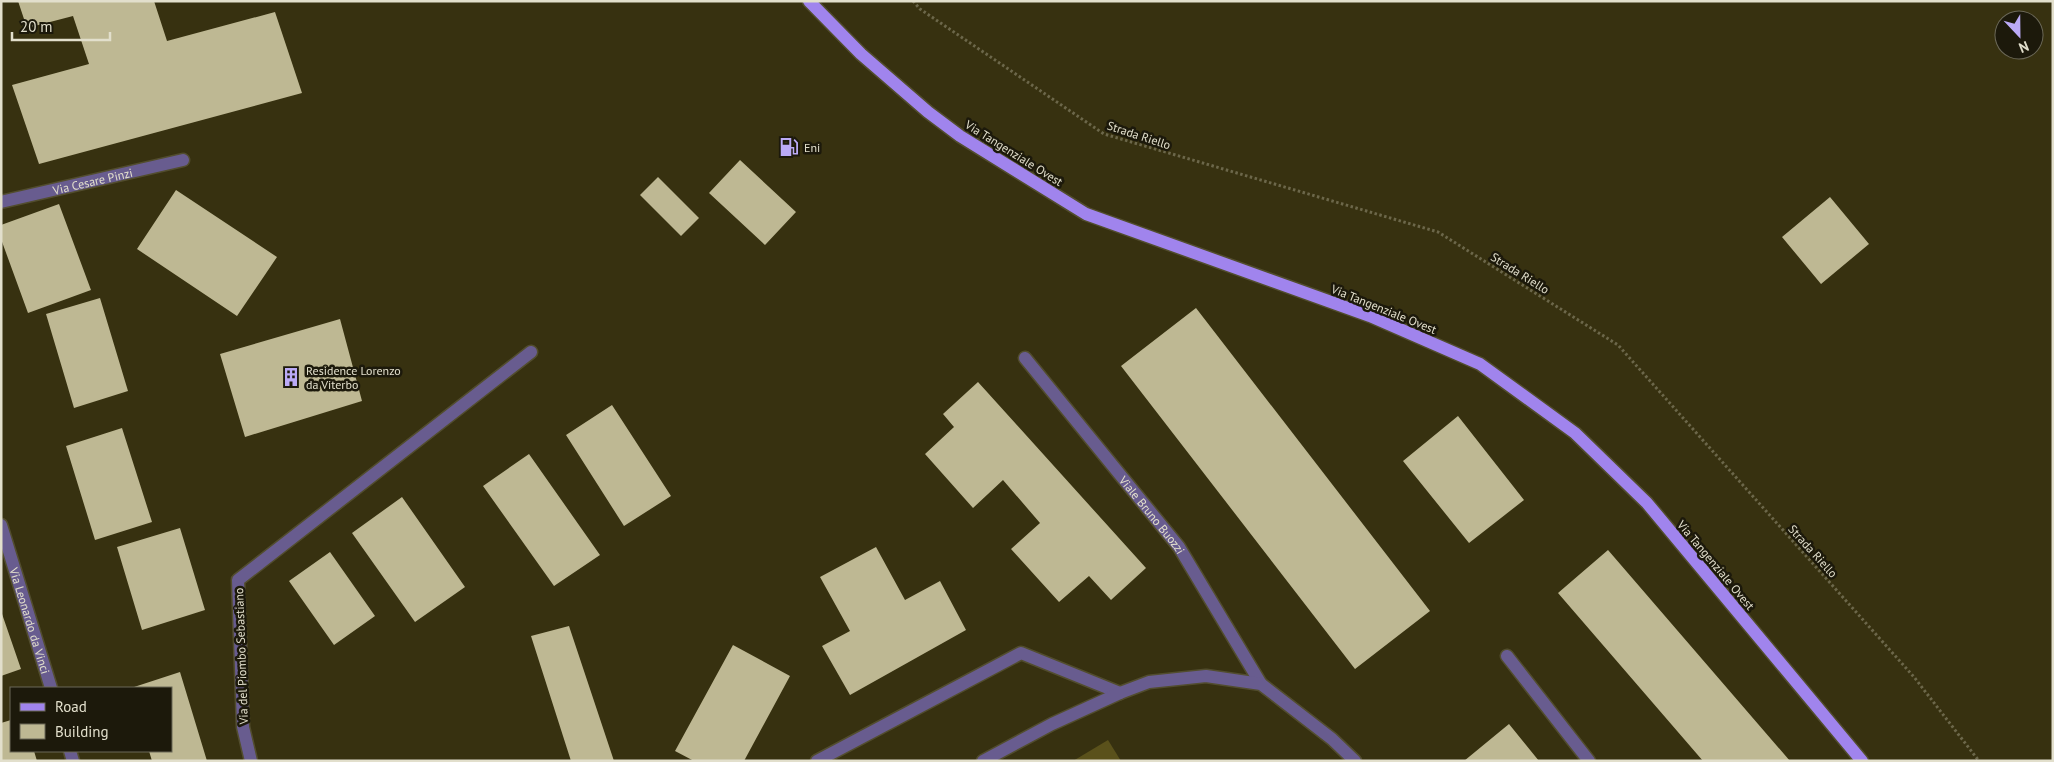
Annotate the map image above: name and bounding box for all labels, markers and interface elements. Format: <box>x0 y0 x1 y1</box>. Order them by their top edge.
scale bar <box>12 10 110 42</box>
north arrow <box>1994 10 2044 60</box>
text: 20 m <box>20 17 53 36</box>
text: N <box>2016 37 2032 57</box>
street label: Via Tangenziale Ovest <box>962 116 1065 189</box>
street label: Strada Riello <box>1105 118 1173 152</box>
fuel station icon: Eni <box>778 136 800 158</box>
place label: Eni <box>804 140 820 155</box>
street label: Via Cesare Pinzi <box>50 164 134 198</box>
street label: Strada Riello <box>1488 249 1552 297</box>
street label: Via Tangenziale Ovest <box>1328 281 1439 337</box>
place label: Residence Lorenzo da Viterbo <box>306 363 401 392</box>
building icon: Residence Lorenzo da Viterbo <box>280 366 302 388</box>
street label: Viale Bruno Buozzi <box>1116 472 1189 556</box>
street label: Via Tangenziale Ovest <box>1674 516 1758 613</box>
street label: Strada Riello <box>1785 521 1841 581</box>
street label: Via Leonardo da Vinci <box>7 565 54 676</box>
street label: Via del Piombo Sebastiano <box>231 587 251 726</box>
legend <box>10 687 172 752</box>
text: Road <box>55 697 87 716</box>
text: Building <box>55 722 109 741</box>

